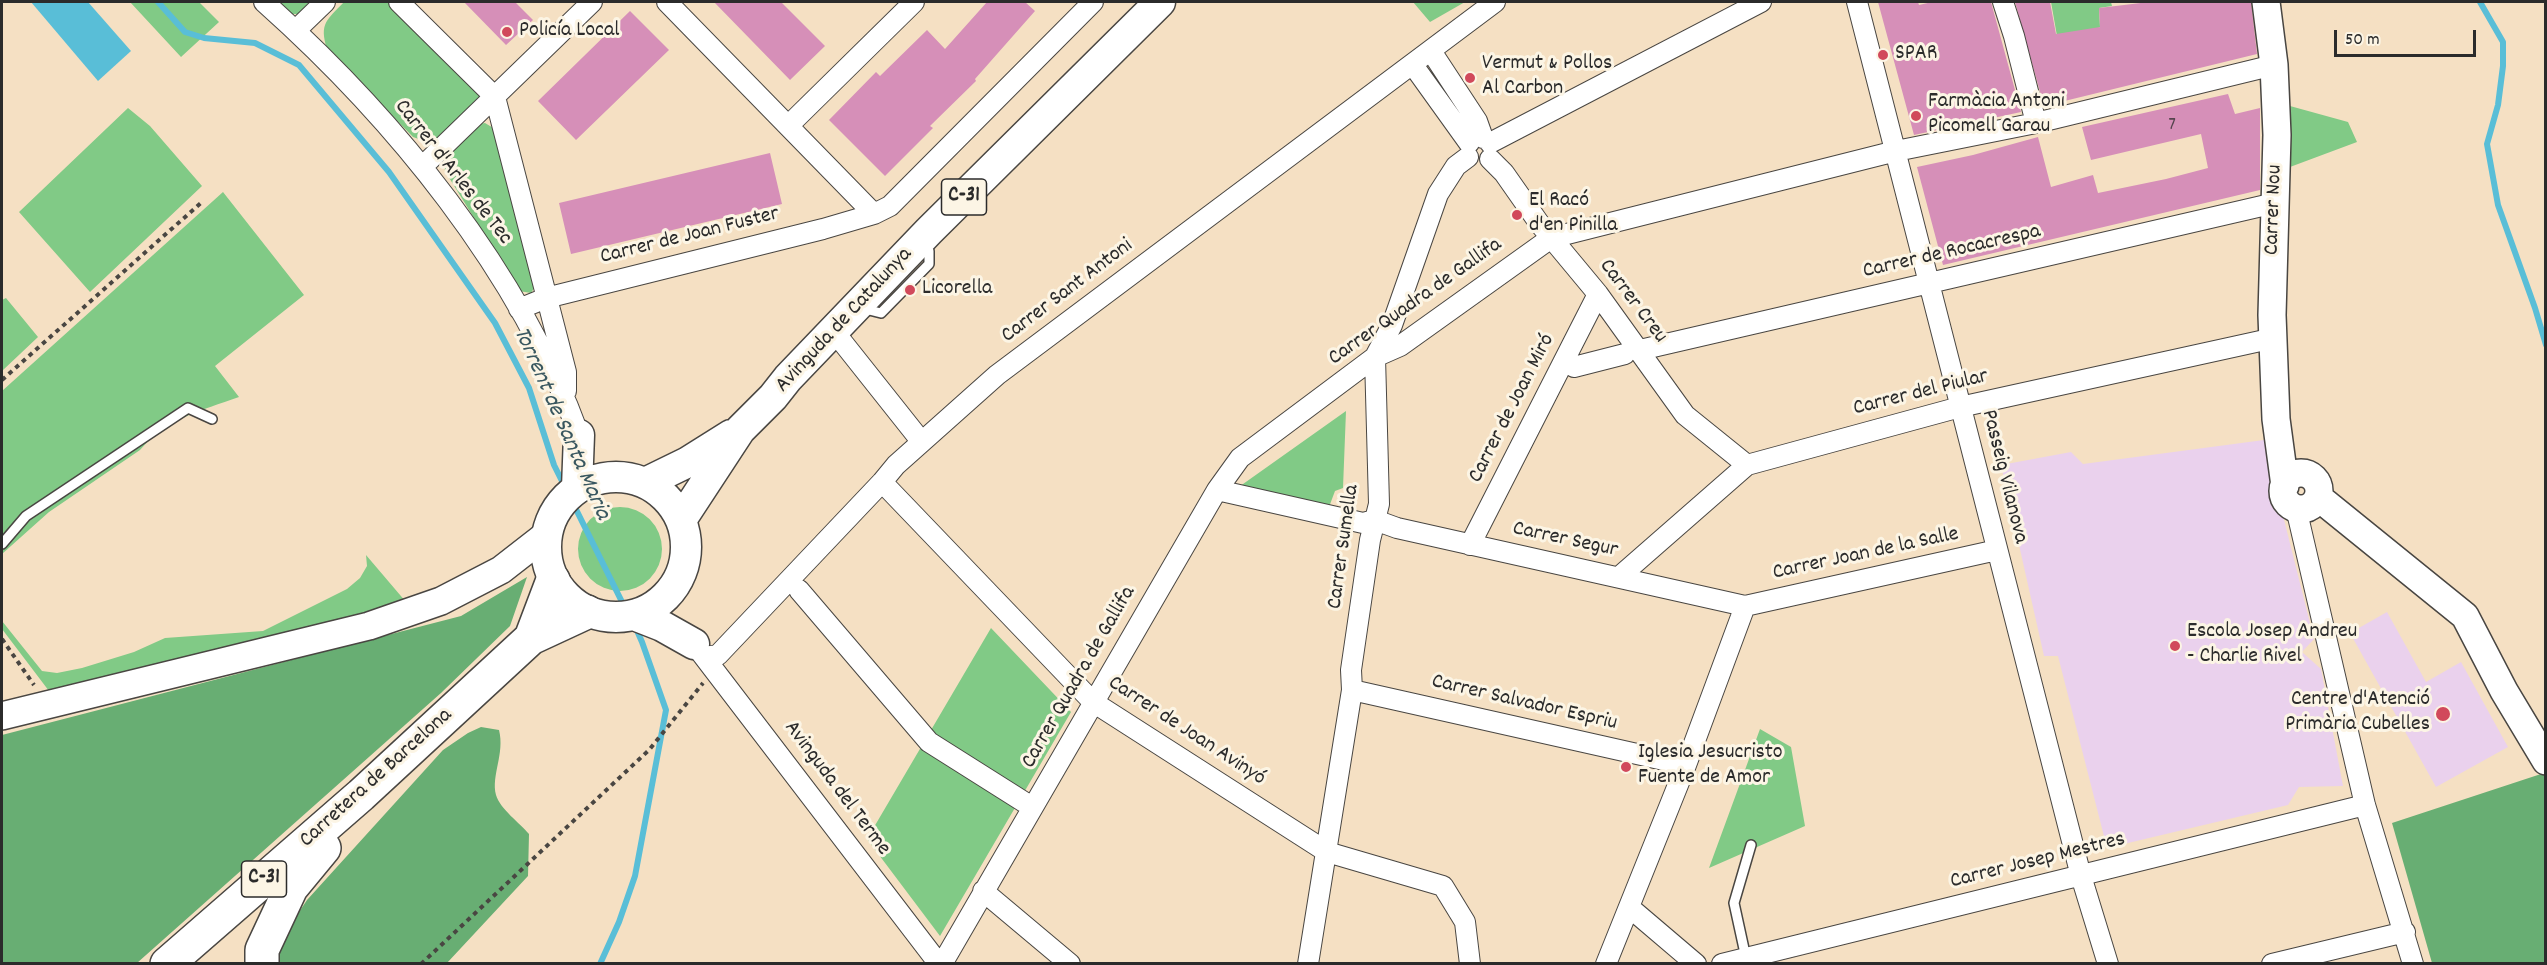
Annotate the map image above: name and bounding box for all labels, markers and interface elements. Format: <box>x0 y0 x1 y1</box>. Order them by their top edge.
scale bar <box>2337 18 2480 56</box>
place label: Policía Local <box>519 19 619 45</box>
marker: Policía Local <box>500 25 514 39</box>
text: 50 m <box>2345 28 2380 53</box>
place label: SPAR <box>1895 42 1937 68</box>
marker: SPAR <box>1876 48 1890 62</box>
place label: Vermut & Pollos Al Carbon <box>1482 52 1612 104</box>
marker: Vermut & Pollos Al Carbon <box>1463 71 1477 85</box>
place label: Farmàcia Antoni Picomell Garau <box>1928 90 2065 142</box>
street label: Carrer d'Arles de Tec <box>387 95 517 251</box>
marker: Farmàcia Antoni Picomell Garau <box>1909 109 1923 123</box>
house number: 7 <box>2168 114 2176 138</box>
street label: Carrer Nou <box>2260 164 2290 256</box>
road number: C-31 <box>942 179 986 215</box>
place label: El Racó d'en Pinilla <box>1529 189 1618 240</box>
street label: Carrer de Joan Fuster <box>598 202 782 272</box>
marker: El Racó d'en Pinilla <box>1510 208 1524 222</box>
street label: Carrer de Rocacrespa <box>1861 220 2043 286</box>
street label: Carrer Quadra de Gallifa <box>1324 233 1508 373</box>
street label: Carrer Sant Antoni <box>997 234 1139 350</box>
street label: Avinguda de Catalunya <box>771 243 919 399</box>
street label: Carrer Creu <box>1592 255 1672 349</box>
place label: Licorella <box>922 277 992 303</box>
marker: Licorella <box>903 283 917 297</box>
water label: Torrent de Santa Maria <box>505 323 615 525</box>
street label: Carrer de Joan Miró <box>1464 330 1562 488</box>
street label: Carrer del Piular <box>1851 365 1991 423</box>
street label: Passeig Vilanova <box>1974 407 2032 547</box>
street label: Carrer Sumella <box>1323 483 1367 611</box>
street label: Carrer Segur <box>1510 517 1620 565</box>
street label: Carrer Joan de la Salle <box>1771 522 1961 588</box>
street label: Carrer Quadra de Gallifa <box>1017 582 1143 774</box>
place label: Escola Josep Andreu - Charlie Rivel <box>2187 620 2357 672</box>
marker: Escola Josep Andreu - Charlie Rivel <box>2168 639 2182 653</box>
street label: Carrer Salvador Espriu <box>1429 670 1619 738</box>
street label: Carrer de Joan Avinyó <box>1102 671 1270 793</box>
place label: Centre d'Atenció Primària Cubelles <box>2285 688 2430 740</box>
street label: Carretera de Barcelona <box>295 703 459 855</box>
marker: Centre d'Atenció Primària Cubelles <box>2434 705 2452 723</box>
street label: Avinguda del Terme <box>777 716 895 862</box>
place label: Iglesia Jesucristo Fuente de Amor <box>1638 741 1783 792</box>
marker: Iglesia Jesucristo Fuente de Amor <box>1619 760 1633 774</box>
street label: Carrer Josep Mestres <box>1948 827 2128 897</box>
road number: C-31 <box>242 861 286 897</box>

